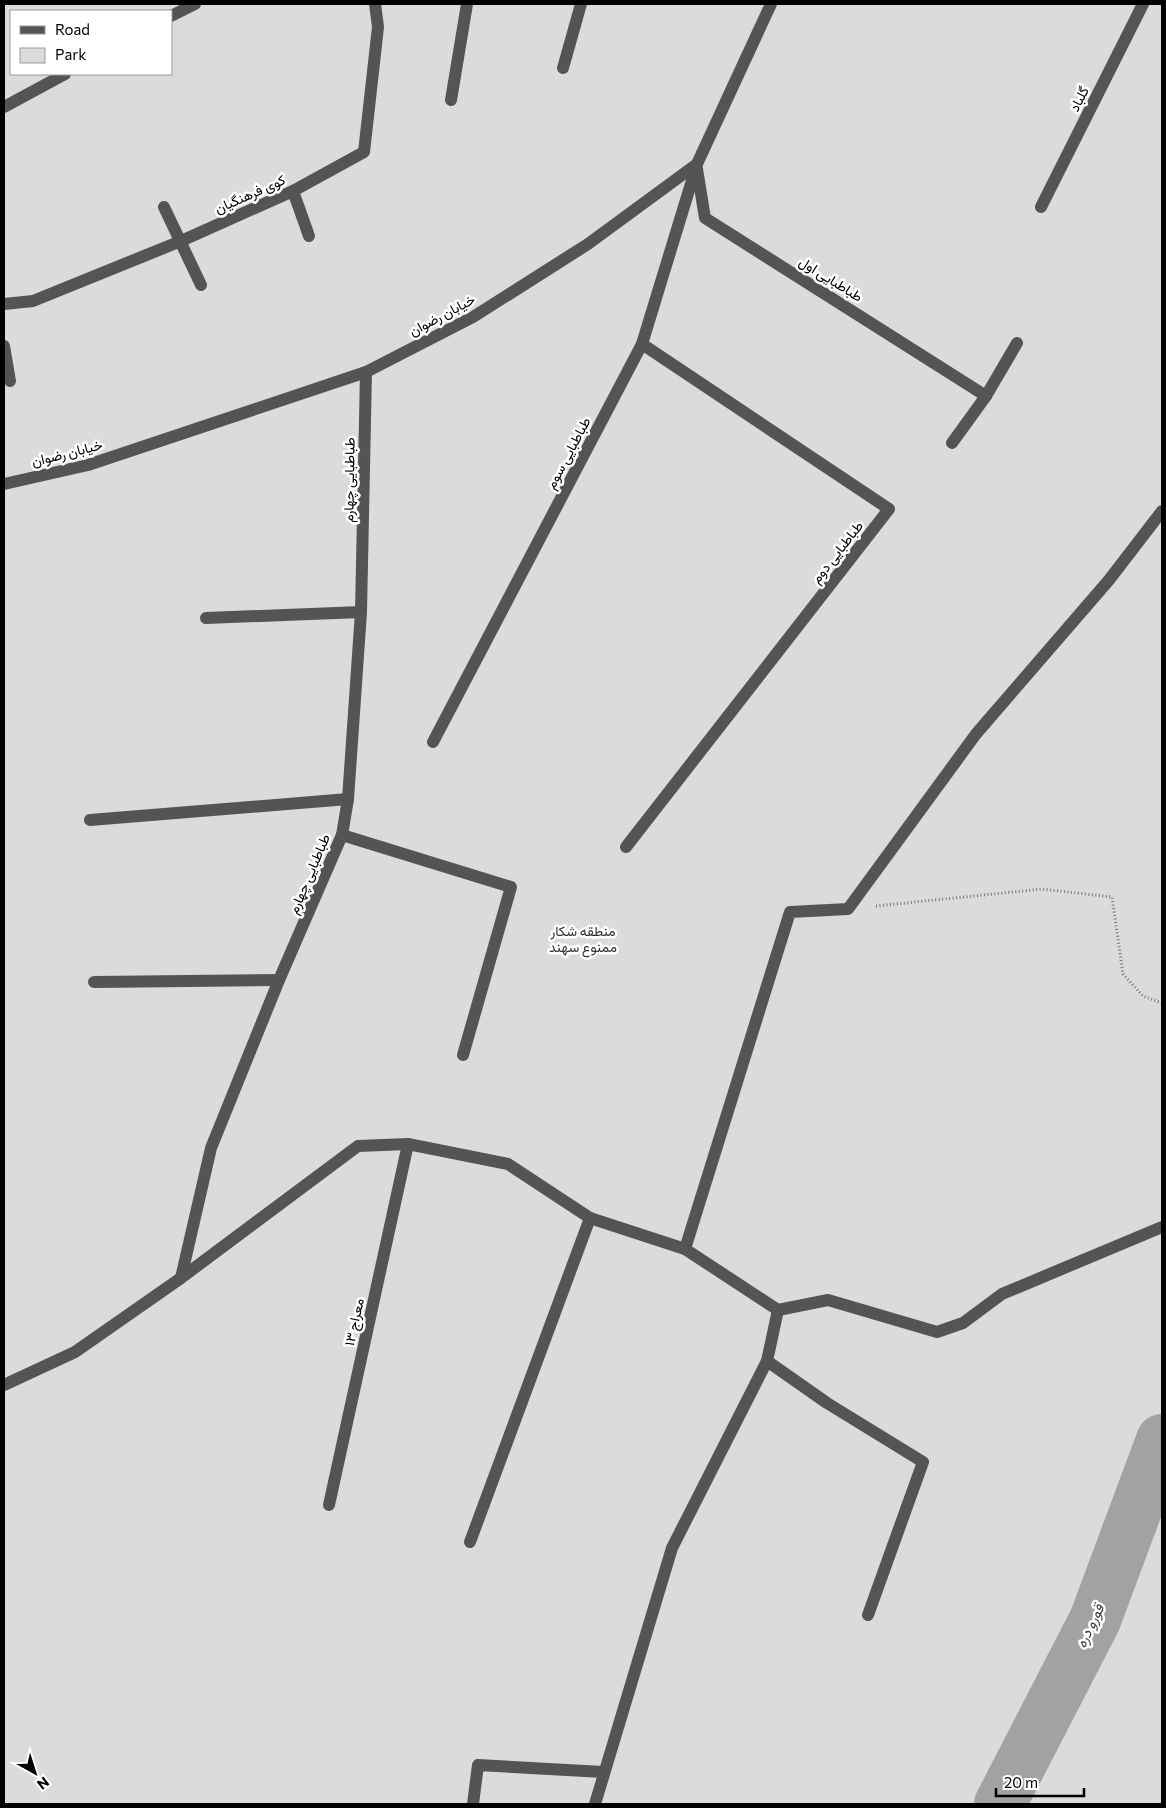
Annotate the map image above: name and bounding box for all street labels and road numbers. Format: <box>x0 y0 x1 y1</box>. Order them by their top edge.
street label: گلباد <box>1065 83 1093 115</box>
street label: کوی فرهنگیان <box>212 170 288 218</box>
street label: طباطبایی اول <box>795 252 866 306</box>
street label: خیابان رضوان <box>406 290 478 340</box>
street label: طباطبایی سوم <box>542 414 594 492</box>
street label: خیابان رضوان <box>30 436 104 470</box>
street label: طباطبایی چهارم <box>339 437 360 523</box>
street label: طباطبایی دوم <box>807 517 867 587</box>
street label: طباطبایی چهارم <box>284 831 335 917</box>
street label: معراج ۱۳ <box>340 1296 370 1348</box>

